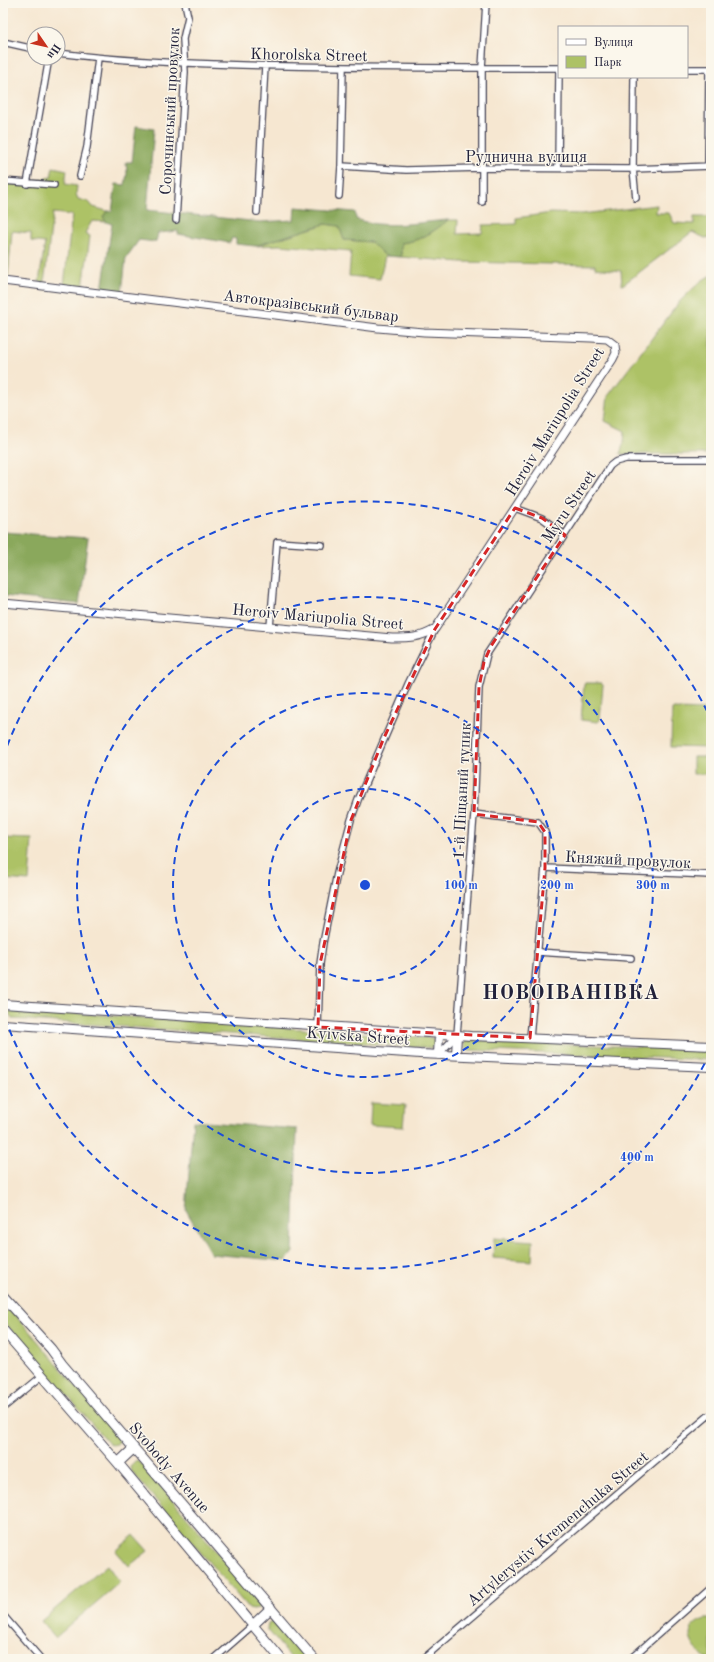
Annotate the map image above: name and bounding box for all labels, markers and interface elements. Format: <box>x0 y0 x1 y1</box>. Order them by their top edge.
north arrow <box>26 26 66 66</box>
legend <box>558 26 688 78</box>
street label: Сорочинський провулок <box>159 27 183 195</box>
text: Вулиця <box>594 37 633 49</box>
text: Пн <box>44 41 62 60</box>
street label: Khorolska Street <box>250 47 368 65</box>
text: Парк <box>594 57 622 69</box>
street label: Руднична вулиця <box>465 150 587 166</box>
street label: Автокразівський бульвар <box>222 288 399 326</box>
street label: Heroiv Mariupolia Street <box>503 344 608 499</box>
street label: Myru Street <box>540 468 600 546</box>
street label: Heroiv Mariupolia Street <box>231 603 405 633</box>
street label: 1-й Піщаний тупик <box>451 722 475 860</box>
street label: Княжий провулок <box>564 850 691 872</box>
centre of rings <box>358 878 372 892</box>
text: 100 m <box>444 880 478 892</box>
text: 200 m <box>540 880 574 892</box>
text: 300 m <box>636 880 670 892</box>
district label: НОВОІВАНІВКА <box>482 984 660 1004</box>
street label: Kyivska Street <box>306 1025 410 1049</box>
text: 400 m <box>620 1152 654 1164</box>
street label: Svobody Avenue <box>125 1420 212 1517</box>
street label: Artylerystiv Kremenchuka Street <box>464 1449 652 1610</box>

